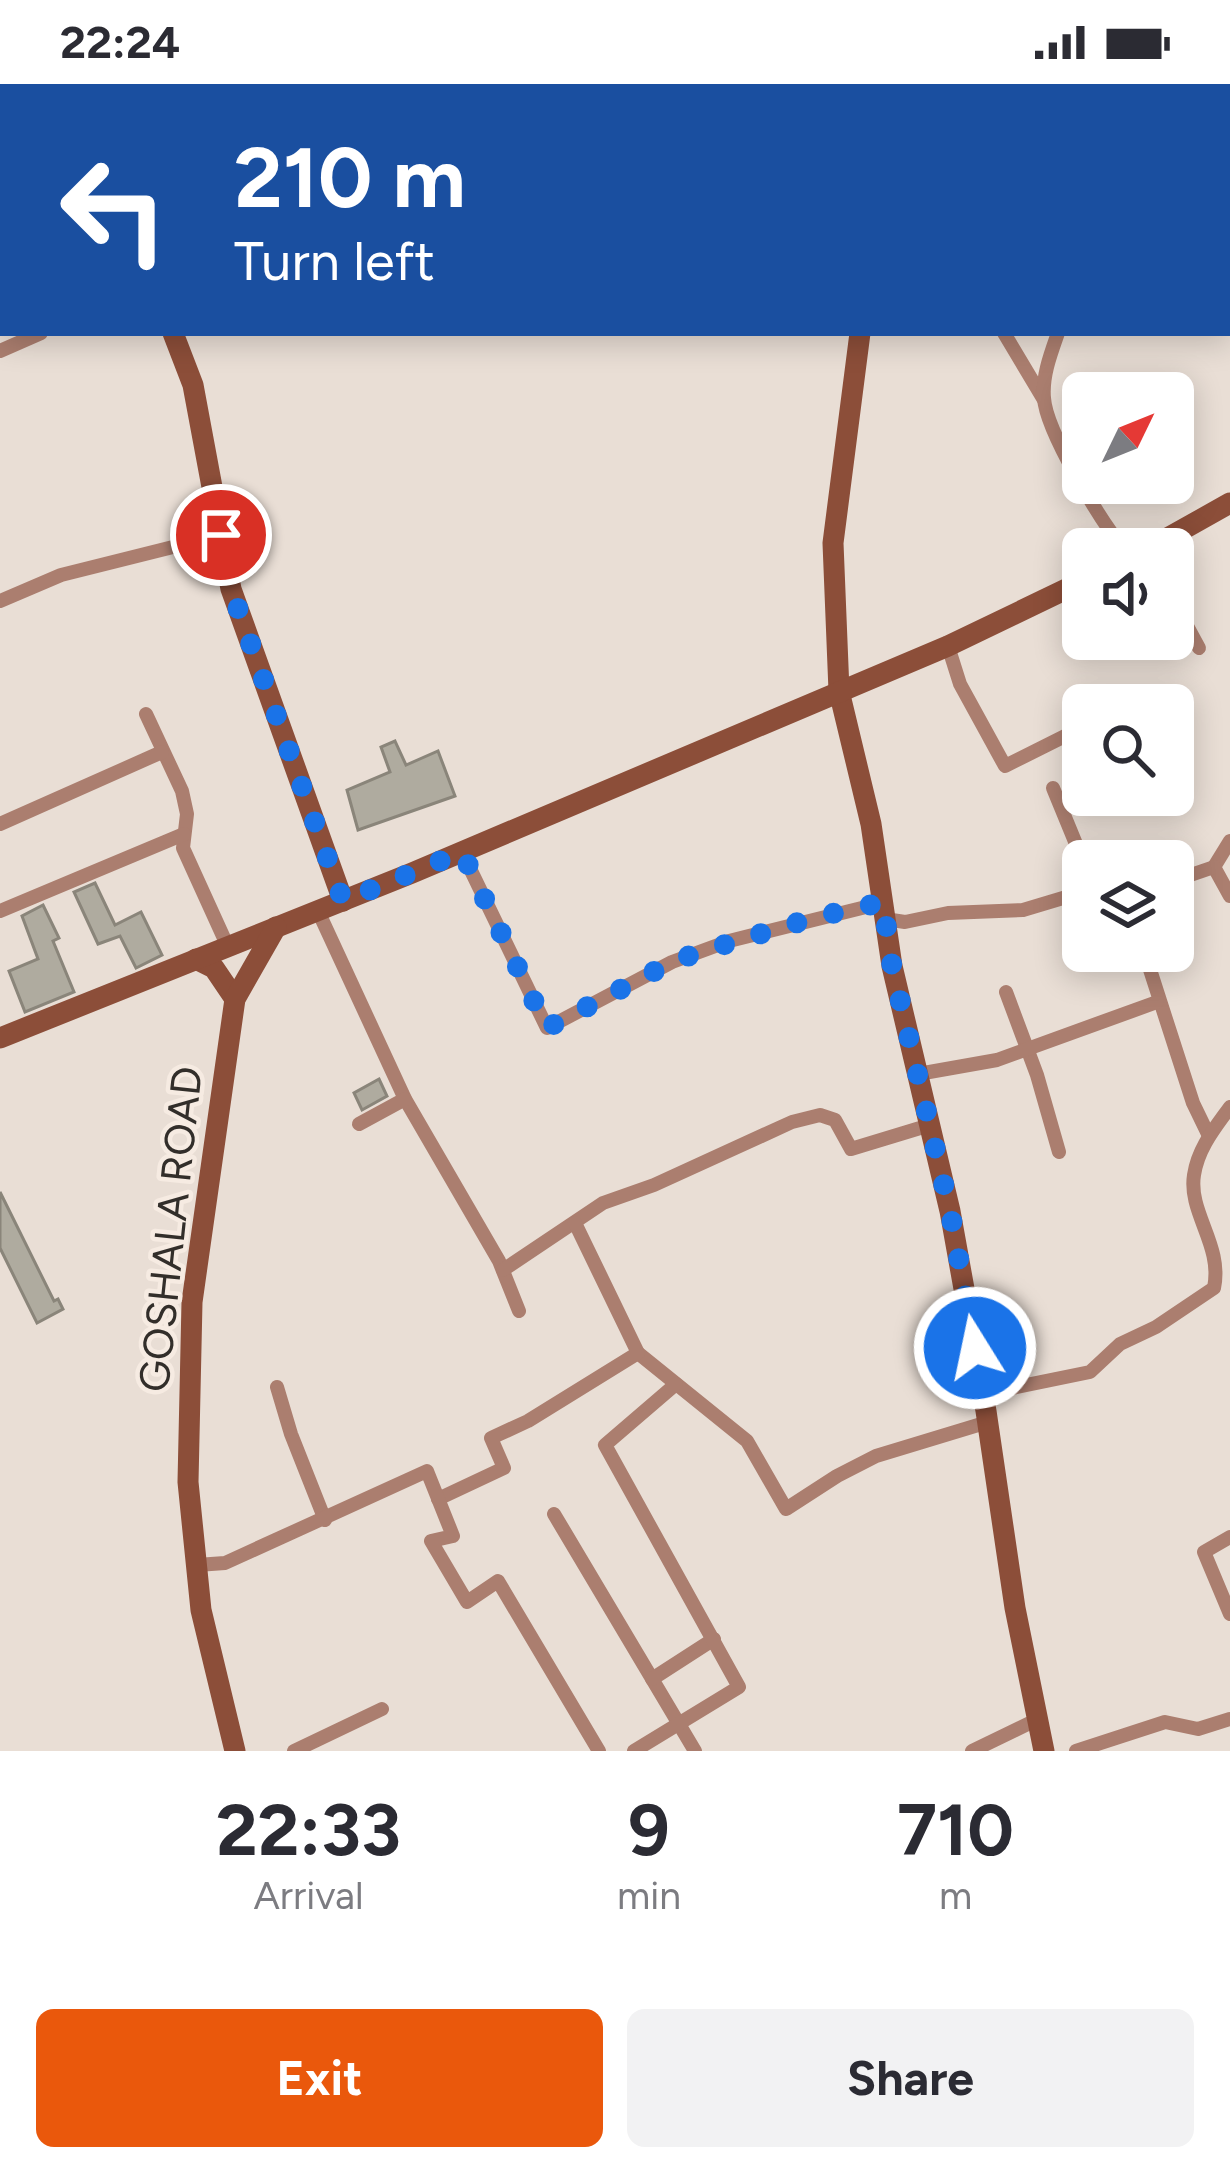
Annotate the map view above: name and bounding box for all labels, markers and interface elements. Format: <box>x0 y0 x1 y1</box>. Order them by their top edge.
text: 22:24 <box>60 15 180 69</box>
text: 210 m <box>234 127 466 228</box>
icon: left <box>36 132 192 288</box>
text: Turn left <box>234 229 435 294</box>
north arrow <box>1062 372 1194 504</box>
map controls <box>1062 372 1194 972</box>
pin <box>170 484 272 586</box>
icon: arrive <box>188 502 254 568</box>
button: sound <box>1062 528 1194 660</box>
button: search <box>1062 684 1194 816</box>
button: layers <box>1062 840 1194 972</box>
street label: GOSHALA ROAD <box>128 1064 213 1394</box>
position arrow <box>912 1285 1038 1411</box>
text: 22:33 <box>216 1787 401 1873</box>
text: 9 <box>628 1787 670 1873</box>
text: 710 <box>897 1787 1014 1873</box>
text: Arrival <box>253 1872 364 1919</box>
text: min <box>617 1872 681 1919</box>
text: m <box>939 1872 972 1919</box>
button: Exit <box>36 2009 603 2147</box>
button: Share <box>627 2009 1194 2147</box>

